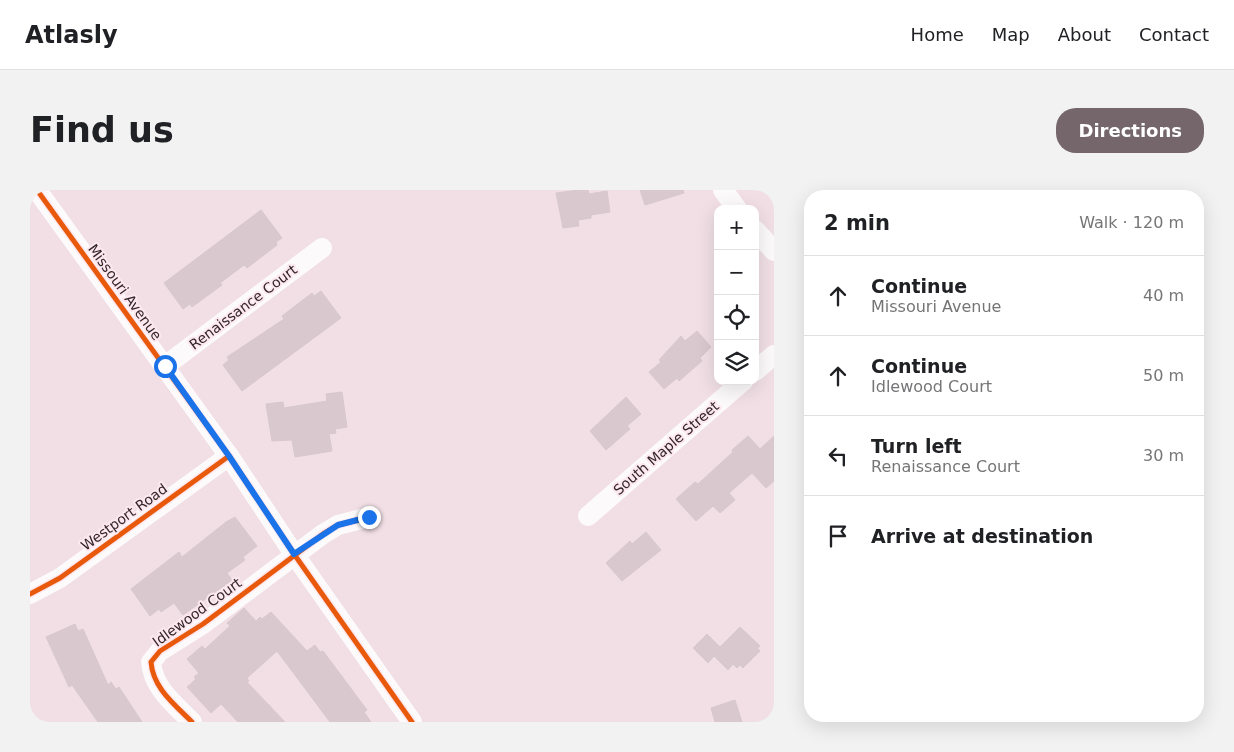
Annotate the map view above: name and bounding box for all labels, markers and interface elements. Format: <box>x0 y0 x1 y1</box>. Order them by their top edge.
text: Atlasly <box>25 21 118 49</box>
text: Home <box>911 24 964 45</box>
text: Map <box>992 24 1030 45</box>
text: About <box>1058 24 1111 45</box>
text: Contact <box>1139 24 1209 45</box>
button: Directions <box>1056 108 1204 153</box>
text: Find us <box>30 110 174 150</box>
map controls <box>714 205 759 385</box>
button: + <box>714 205 759 250</box>
text: 2 min <box>824 211 890 235</box>
text: Walk · 120 m <box>1079 213 1184 232</box>
street label: Missouri Avenue <box>85 241 165 343</box>
button: − <box>714 250 759 295</box>
street label: Renaissance Court <box>186 261 300 353</box>
text: Continue <box>871 275 967 297</box>
icon: ahead <box>824 282 852 310</box>
text: 40 m <box>1143 286 1184 305</box>
button: locate <box>714 295 759 340</box>
text: Missouri Avenue <box>871 297 1001 316</box>
button: layers <box>714 340 759 385</box>
route start <box>154 355 177 378</box>
text: Continue <box>871 355 967 377</box>
icon: ahead <box>824 362 852 390</box>
text: 50 m <box>1143 366 1184 385</box>
text: Idlewood Court <box>871 377 992 396</box>
street label: South Maple Street <box>610 398 722 498</box>
text: Turn left <box>871 435 962 457</box>
icon: left <box>824 442 852 470</box>
text: 30 m <box>1143 446 1184 465</box>
text: Renaissance Court <box>871 457 1020 476</box>
street label: Westport Road <box>78 480 170 554</box>
route end <box>358 506 381 529</box>
icon: arrive <box>824 522 852 550</box>
text: Arrive at destination <box>871 525 1093 547</box>
street label: Idlewood Court <box>149 574 245 650</box>

